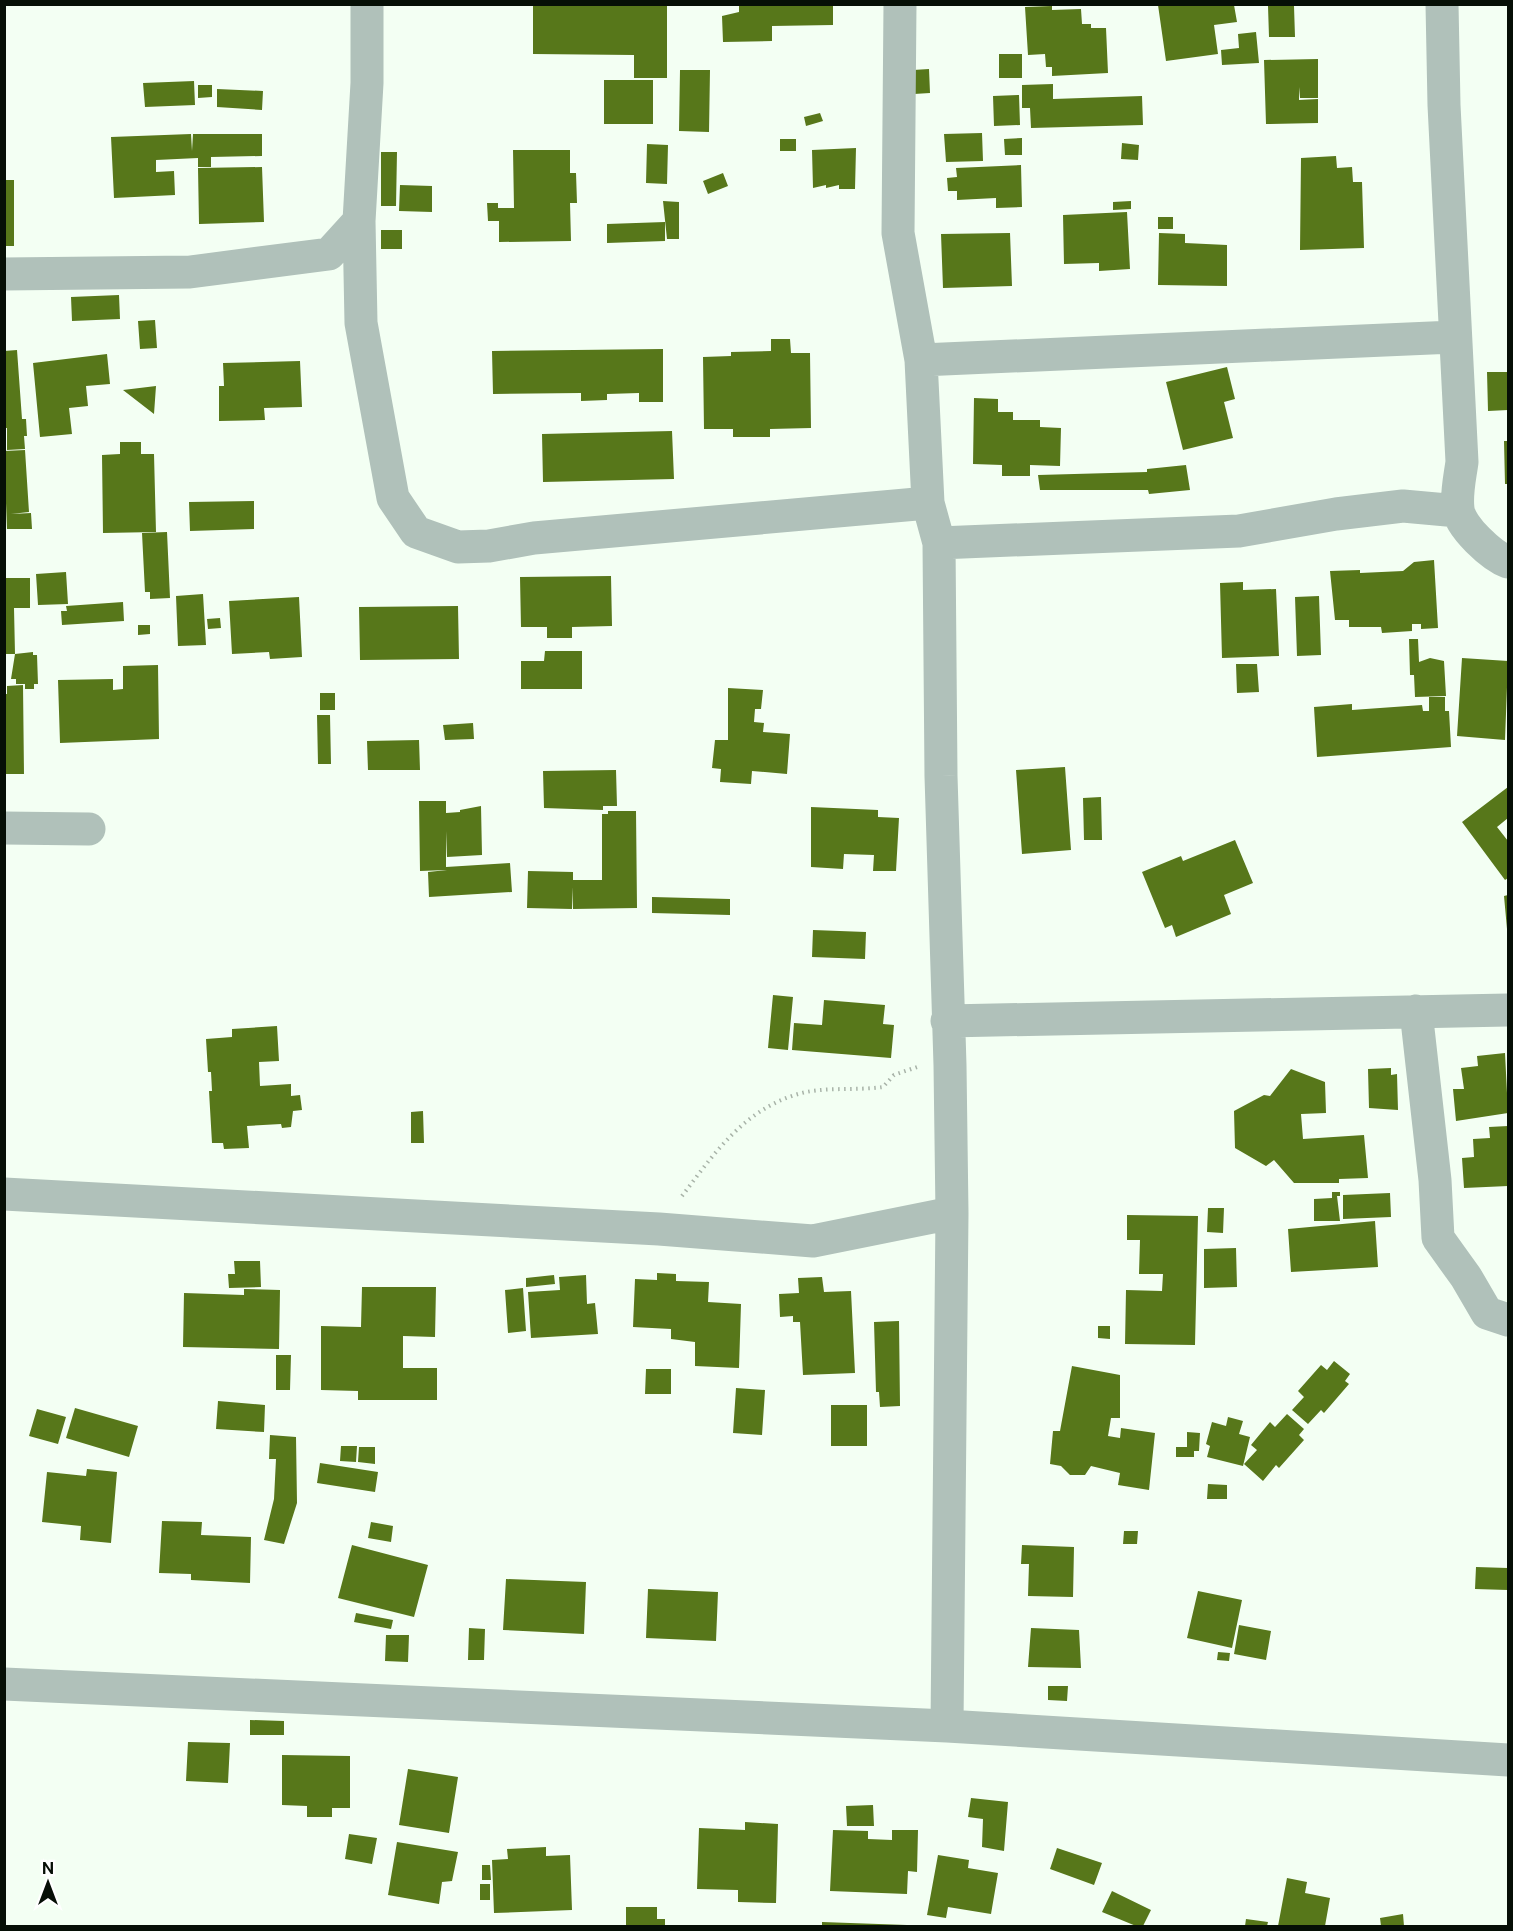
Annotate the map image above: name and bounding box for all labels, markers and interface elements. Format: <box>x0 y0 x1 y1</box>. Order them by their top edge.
north arrow <box>18 1853 78 1913</box>
text: N <box>42 1859 54 1878</box>

